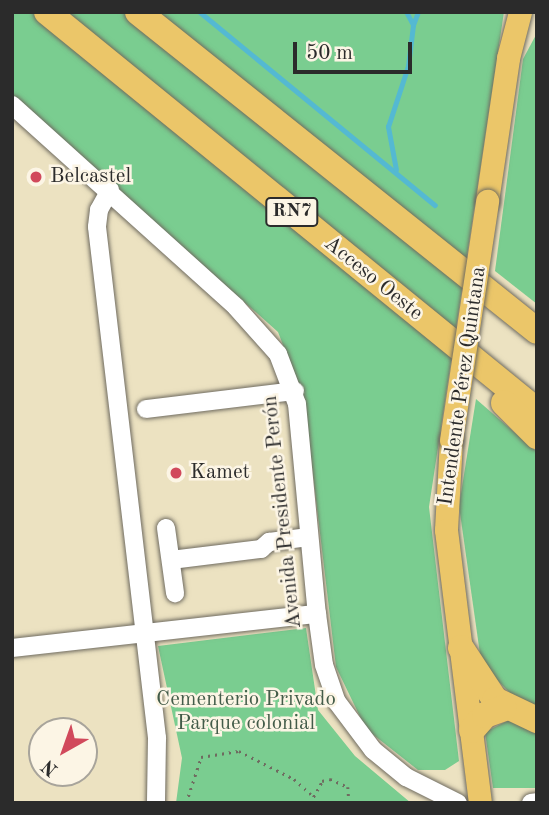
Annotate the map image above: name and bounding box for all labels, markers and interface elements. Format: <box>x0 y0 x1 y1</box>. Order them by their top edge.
scale bar <box>297 28 416 72</box>
text: 50 m <box>306 43 353 64</box>
place label: Belcastel <box>50 164 131 190</box>
marker: Belcastel <box>28 169 44 185</box>
road number: RN7 <box>264 196 320 228</box>
street label: Acceso Oeste <box>318 231 428 327</box>
street label: Intendente Pérez Quintana <box>434 265 492 507</box>
street label: Avenida Presidente Perón <box>258 394 308 630</box>
place label: Kamet <box>190 460 250 486</box>
marker: Kamet <box>168 465 184 481</box>
park label: Cementerio Privado Parque colonial <box>156 687 336 737</box>
north arrow <box>28 717 98 787</box>
text: N <box>39 755 62 779</box>

